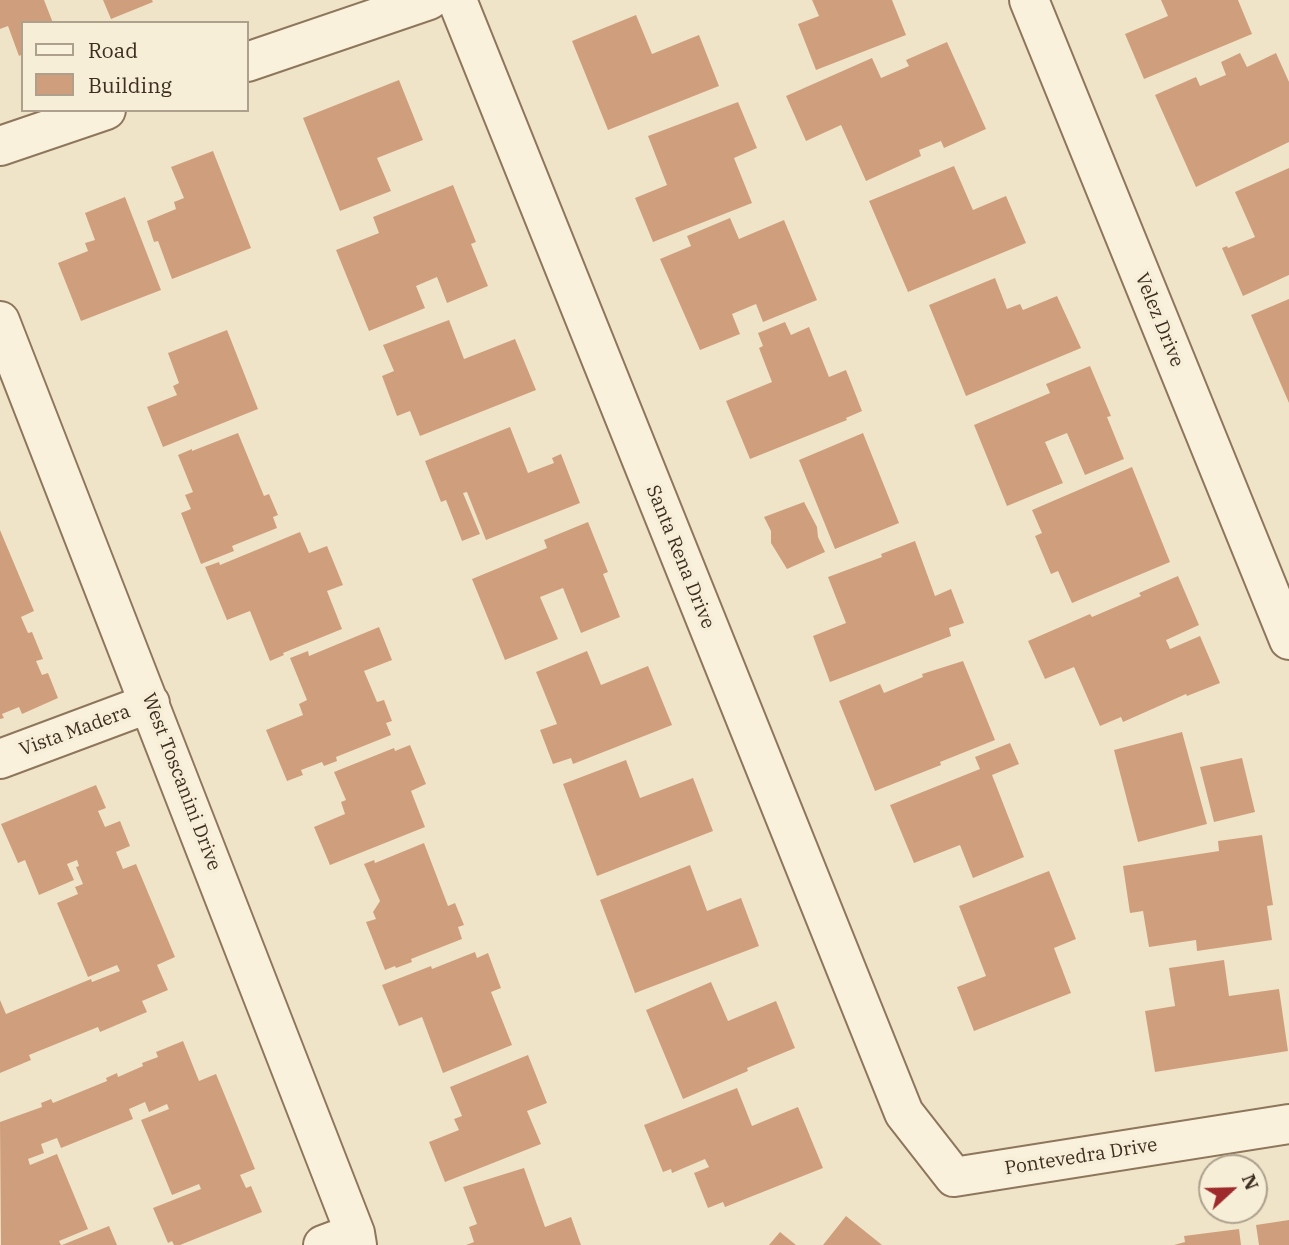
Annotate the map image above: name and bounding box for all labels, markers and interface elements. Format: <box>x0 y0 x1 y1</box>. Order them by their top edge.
legend <box>21 21 248 112</box>
text: Road <box>88 36 138 64</box>
text: Building <box>88 71 172 99</box>
street label: Velez Drive <box>1130 270 1188 370</box>
street label: Santa Rena Drive <box>641 482 719 632</box>
street label: West Toscanini Drive <box>137 690 225 874</box>
street label: Vista Madera <box>16 700 134 762</box>
street label: Pontevedra Drive <box>1003 1134 1159 1180</box>
north arrow <box>1198 1154 1268 1224</box>
text: N <box>1237 1170 1265 1193</box>

